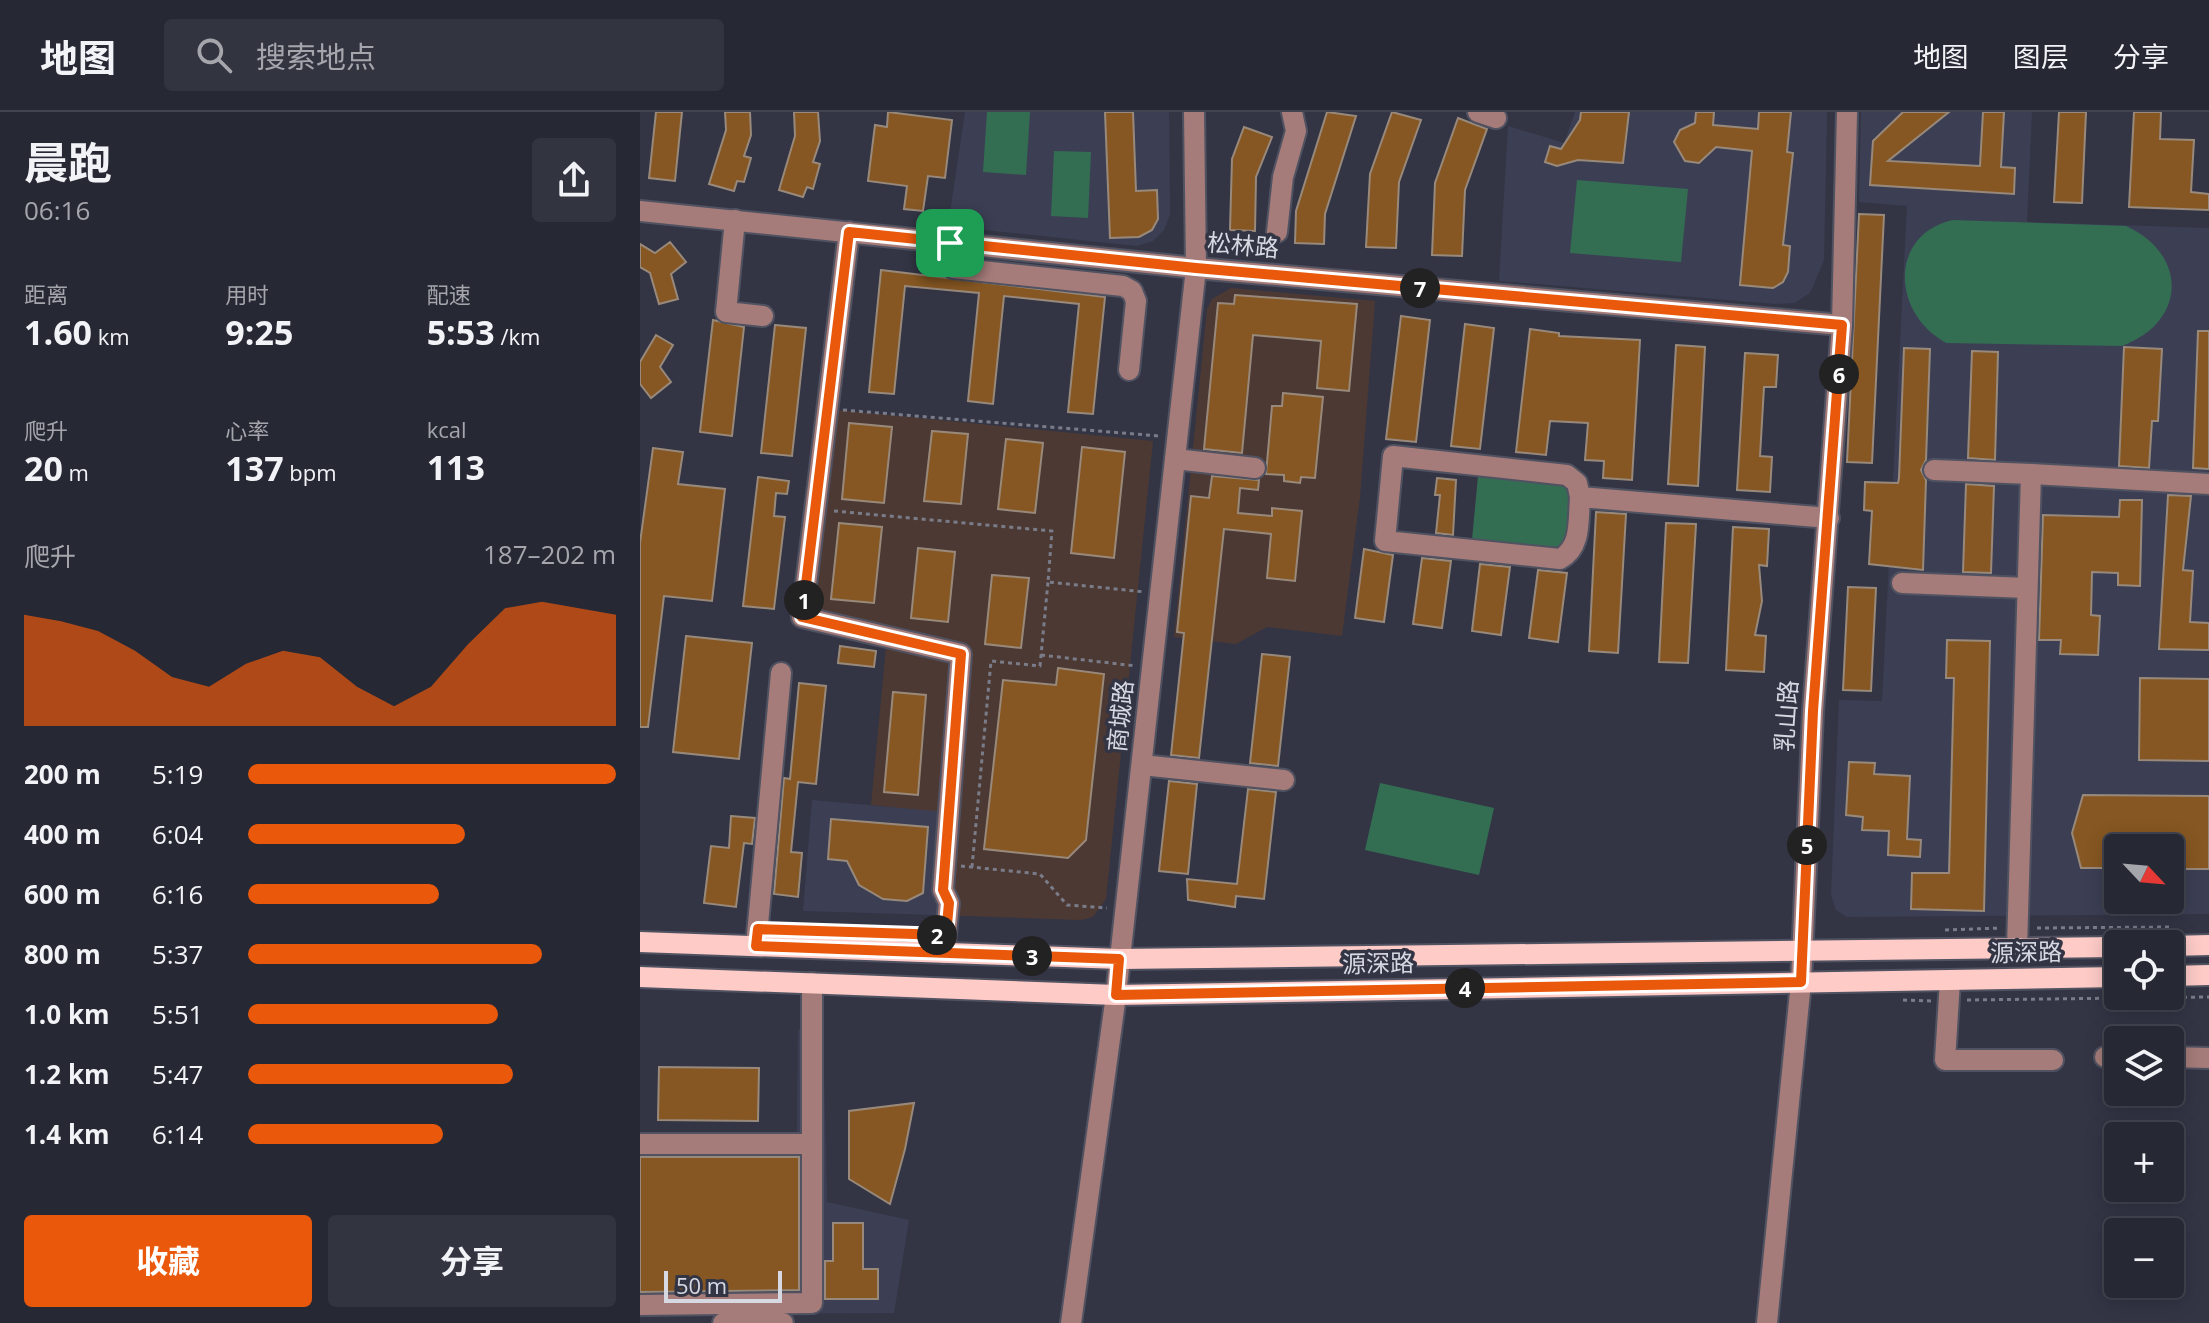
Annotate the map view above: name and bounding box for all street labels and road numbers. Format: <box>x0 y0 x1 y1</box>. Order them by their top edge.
street label: 松林路 <box>1206 225 1280 264</box>
street label: 商城路 <box>1099 678 1140 753</box>
street label: 乳山路 <box>1767 679 1804 753</box>
street label: 源深路 <box>1990 934 2062 969</box>
street label: 源深路 <box>1342 945 1414 980</box>

